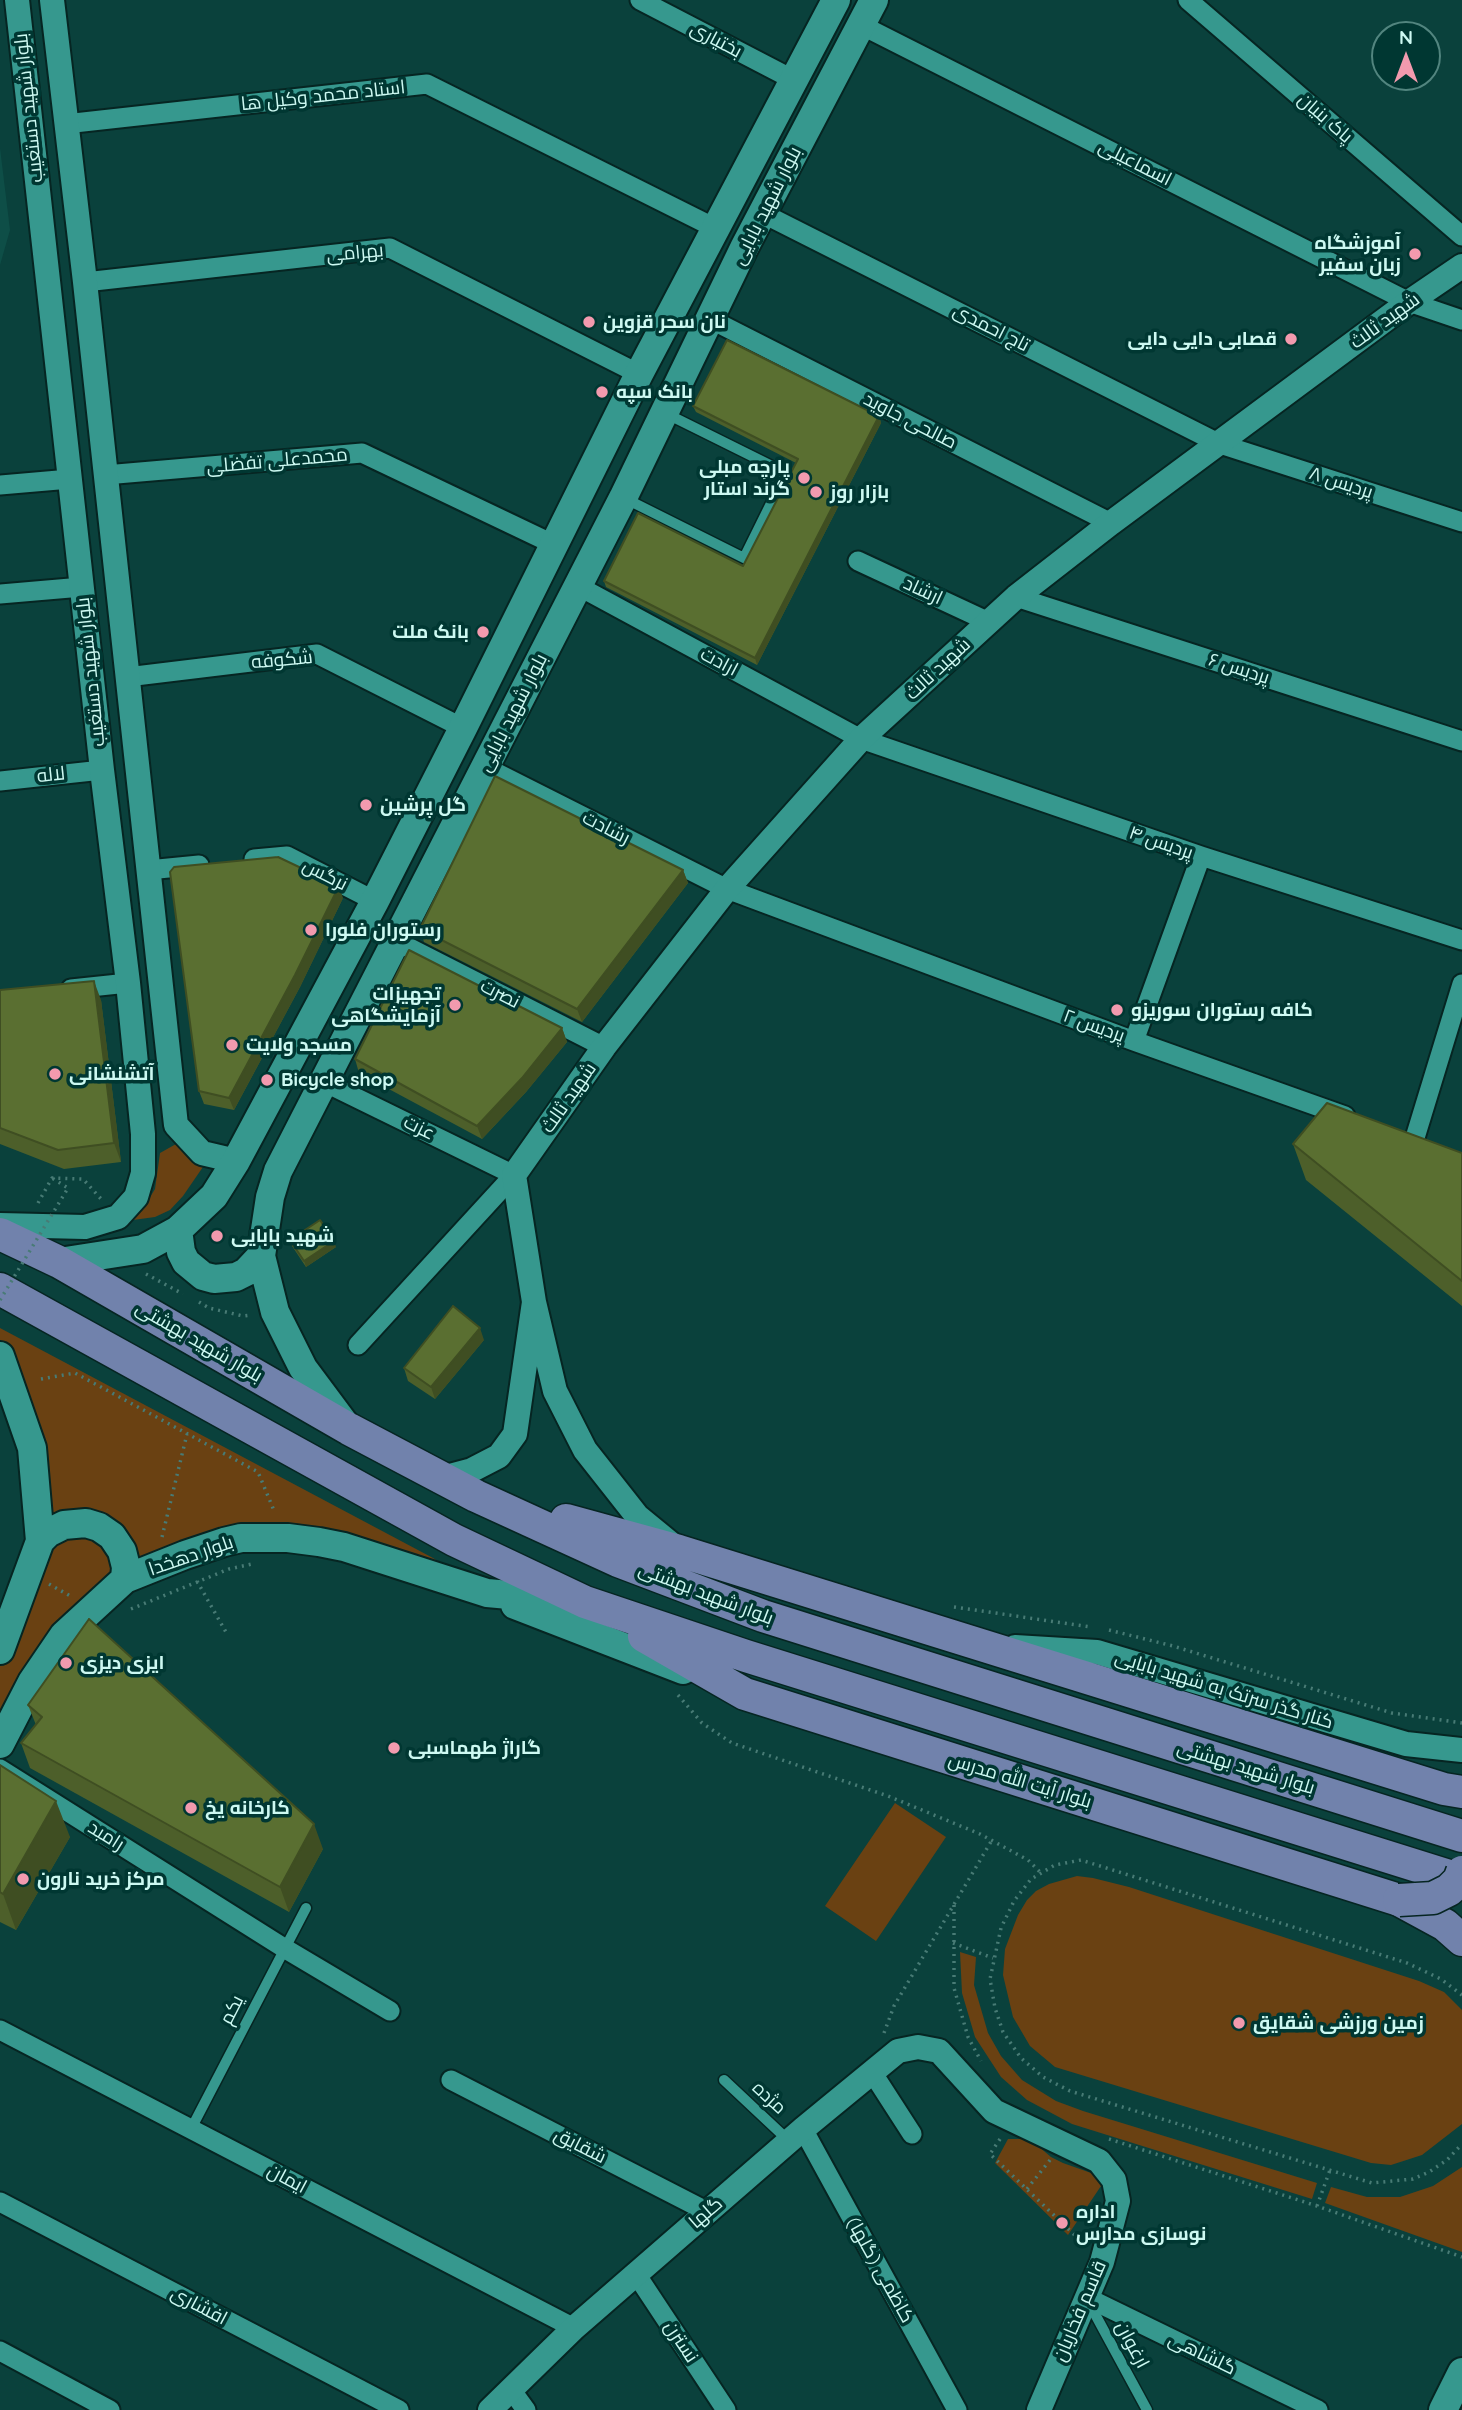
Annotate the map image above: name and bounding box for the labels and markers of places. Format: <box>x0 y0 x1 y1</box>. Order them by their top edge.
place label: آموزشگاه زبان سفیر <box>1315 232 1401 276</box>
marker: آموزشگاه زبان سفیر <box>1407 246 1423 262</box>
place label: نان سحر قزوین <box>603 311 726 333</box>
marker: نان سحر قزوین <box>581 314 597 330</box>
place label: قصابی دایی دایی <box>1127 328 1277 350</box>
marker: قصابی دایی دایی <box>1283 331 1299 347</box>
place label: بانک سپه <box>616 381 693 403</box>
marker: بانک سپه <box>594 384 610 400</box>
place label: پارچه مبلی گرند استار <box>699 456 790 500</box>
marker: پارچه مبلی گرند استار <box>796 470 812 486</box>
place label: بازار روز <box>830 481 889 503</box>
marker: بازار روز <box>808 484 824 500</box>
place label: بانک ملت <box>392 621 469 643</box>
marker: بانک ملت <box>475 624 491 640</box>
place label: گل پرشین <box>380 794 466 816</box>
marker: گل پرشین <box>358 797 374 813</box>
place label: رستوران فلورا <box>325 919 441 941</box>
marker: رستوران فلورا <box>303 922 319 938</box>
place label: تجهیزات آزمایشگاهی <box>331 983 441 1027</box>
marker: تجهیزات آزمایشگاهی <box>447 997 463 1013</box>
place label: کافه رستوران سوریزو <box>1131 999 1313 1021</box>
marker: کافه رستوران سوریزو <box>1109 1002 1125 1018</box>
place label: مسجد ولایت <box>246 1034 352 1056</box>
marker: مسجد ولایت <box>224 1037 240 1053</box>
place label: آتشنشانی <box>69 1063 154 1085</box>
marker: آتشنشانی <box>47 1066 63 1082</box>
place label: Bicycle shop <box>281 1069 394 1091</box>
marker: Bicycle shop <box>259 1072 275 1088</box>
place label: شهید بابایی <box>231 1225 334 1247</box>
marker: شهید بابایی <box>209 1228 225 1244</box>
place label: ایزی دیزی <box>80 1652 164 1674</box>
marker: ایزی دیزی <box>58 1655 74 1671</box>
place label: گاراژ طهماسبی <box>408 1737 541 1759</box>
marker: گاراژ طهماسبی <box>386 1740 402 1756</box>
place label: کارخانه یخ <box>205 1797 290 1819</box>
marker: کارخانه یخ <box>183 1800 199 1816</box>
place label: مرکز خرید نارون <box>37 1868 165 1890</box>
marker: مرکز خرید نارون <box>15 1871 31 1887</box>
place label: زمین ورزشی شقایق <box>1253 2012 1424 2034</box>
marker: زمین ورزشی شقایق <box>1231 2015 1247 2031</box>
place label: اداره نوسازی مدارس <box>1076 2201 1206 2245</box>
marker: اداره نوسازی مدارس <box>1054 2215 1070 2231</box>

